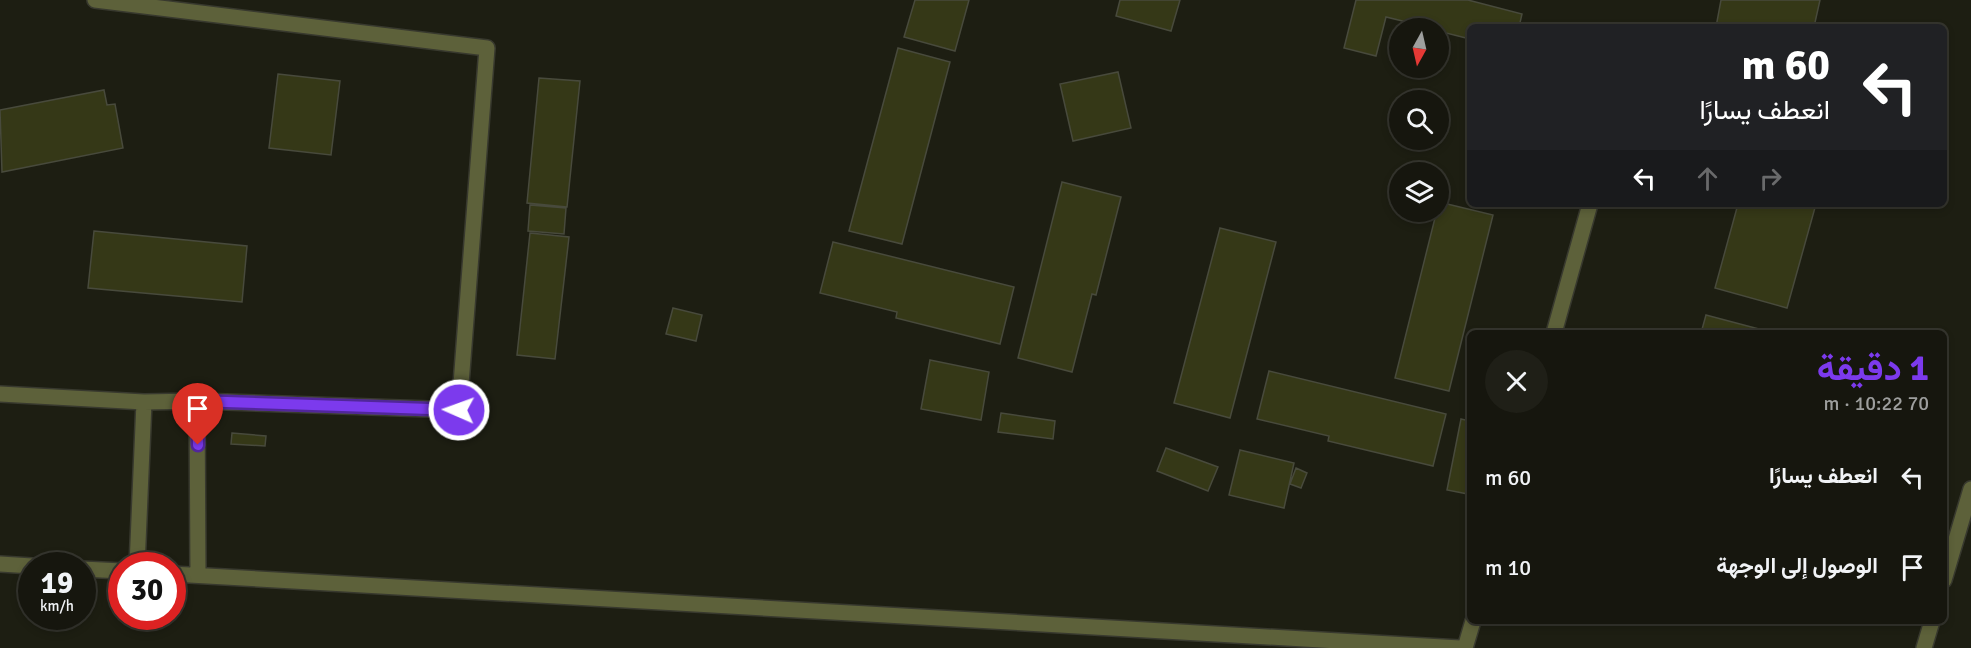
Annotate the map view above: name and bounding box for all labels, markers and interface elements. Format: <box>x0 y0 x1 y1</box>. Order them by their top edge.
north arrow <box>1389 18 1449 78</box>
map controls <box>1389 18 1449 222</box>
text: 60 m <box>1741 40 1830 91</box>
icon: left <box>1851 48 1929 126</box>
button: search <box>1389 90 1449 150</box>
text: انعطف يسارًا <box>1699 94 1830 127</box>
button: layers <box>1389 162 1449 222</box>
icon: left <box>1628 162 1661 195</box>
icon: ahead <box>1691 162 1724 195</box>
icon: right <box>1754 162 1787 195</box>
text: 1 دقيقة <box>1817 346 1929 391</box>
button: close <box>1485 350 1548 413</box>
position arrow <box>427 378 491 442</box>
pin <box>172 383 223 445</box>
text: 70 m · 10:22 <box>1824 391 1929 416</box>
icon: arrive <box>181 392 214 425</box>
icon: left <box>1896 461 1929 494</box>
text: انعطف يسارًا <box>1769 462 1878 489</box>
text: 60 m <box>1485 464 1531 491</box>
icon: arrive <box>1896 551 1929 584</box>
speed limit sign: 30 <box>108 552 186 630</box>
text: الوصول إلى الوجهة <box>1716 552 1878 579</box>
text: 10 m <box>1485 554 1531 581</box>
text: 19 <box>41 565 73 602</box>
text: km/h <box>40 597 74 615</box>

